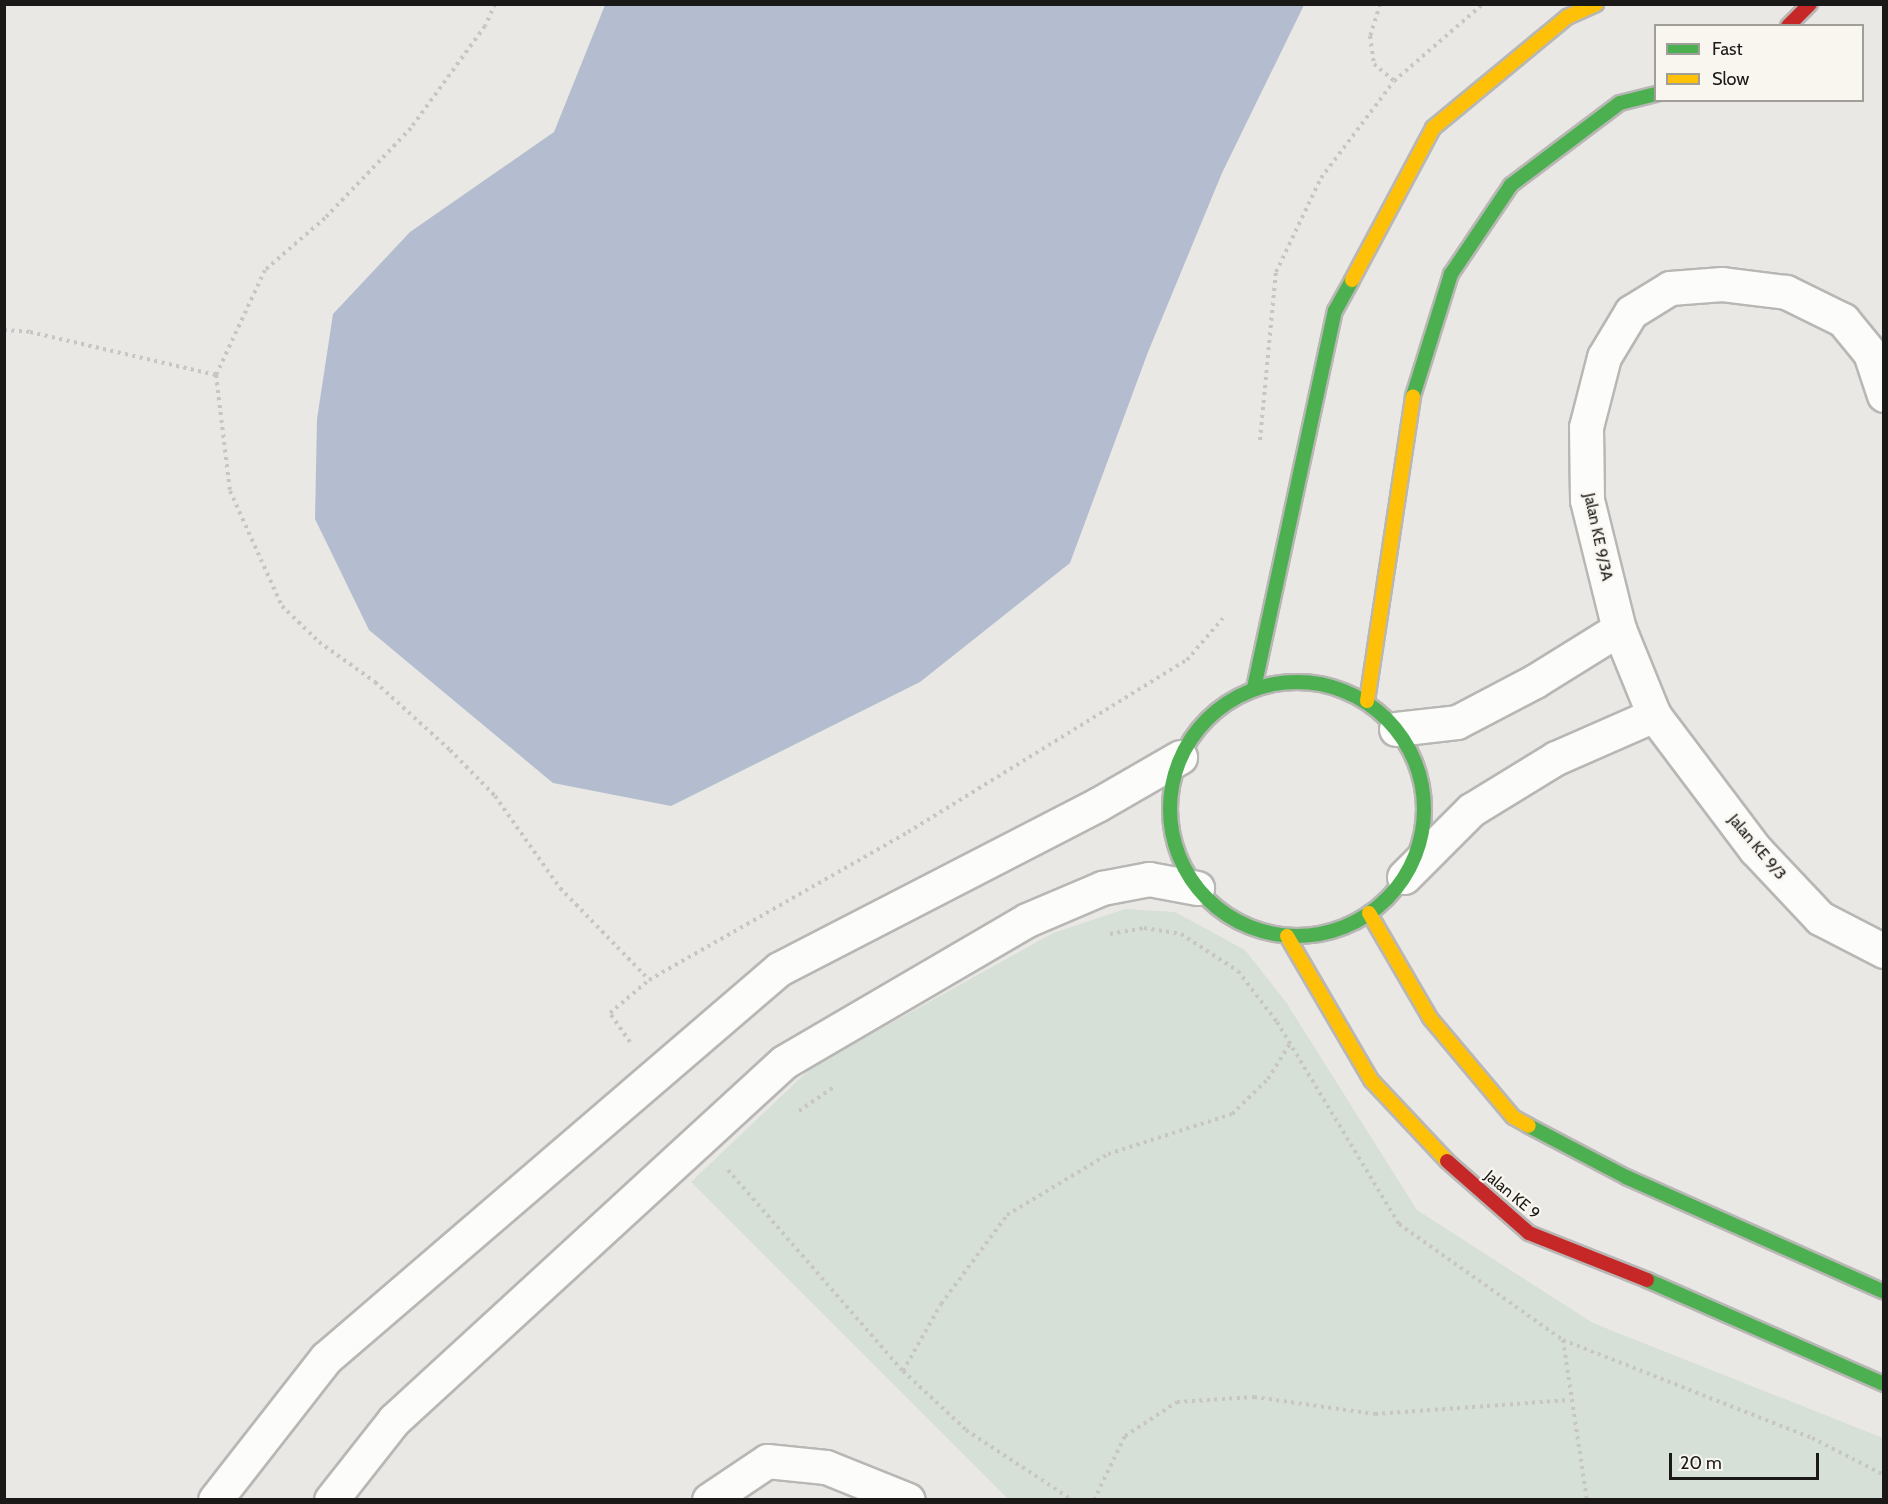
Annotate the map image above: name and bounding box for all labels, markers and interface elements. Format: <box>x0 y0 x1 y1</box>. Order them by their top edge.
legend <box>1654 24 1864 102</box>
text: Fast <box>1712 38 1743 60</box>
text: Slow <box>1712 68 1749 90</box>
street label: Jalan KE 9/3A <box>1579 491 1617 583</box>
street label: Jalan KE 9/3 <box>1724 810 1790 884</box>
street label: Jalan KE 9 <box>1480 1166 1544 1224</box>
scale bar <box>1672 1441 1822 1479</box>
text: 20 m <box>1680 1452 1722 1474</box>

